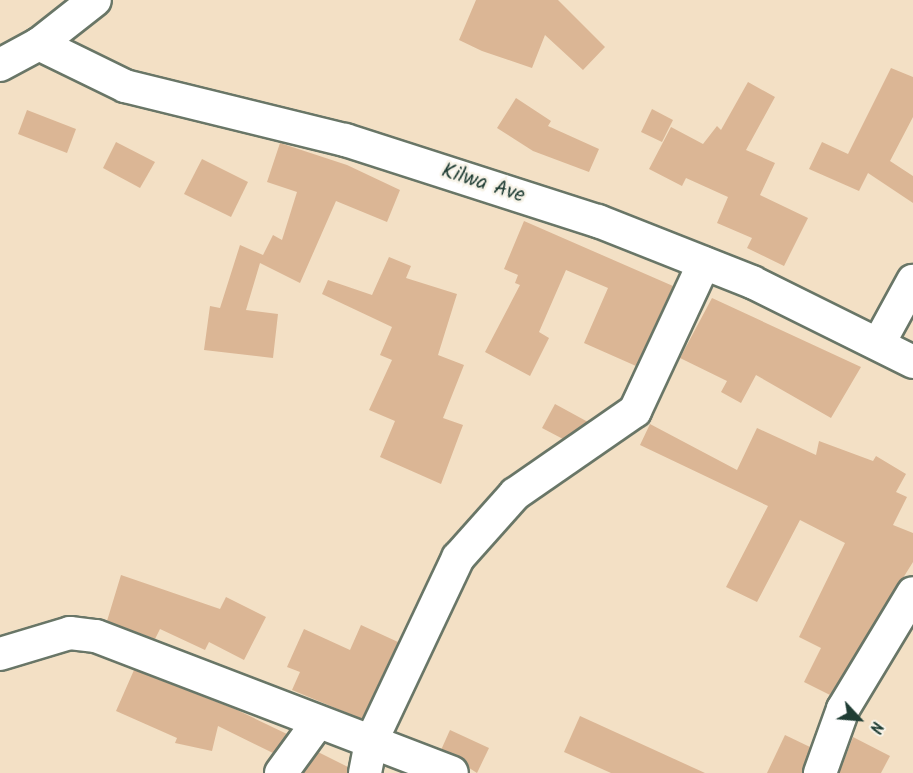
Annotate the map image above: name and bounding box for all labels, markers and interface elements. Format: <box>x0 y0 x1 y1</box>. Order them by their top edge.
street label: Kilwa Ave <box>438 159 528 209</box>
north arrow <box>829 689 889 749</box>
text: N <box>862 717 889 737</box>

